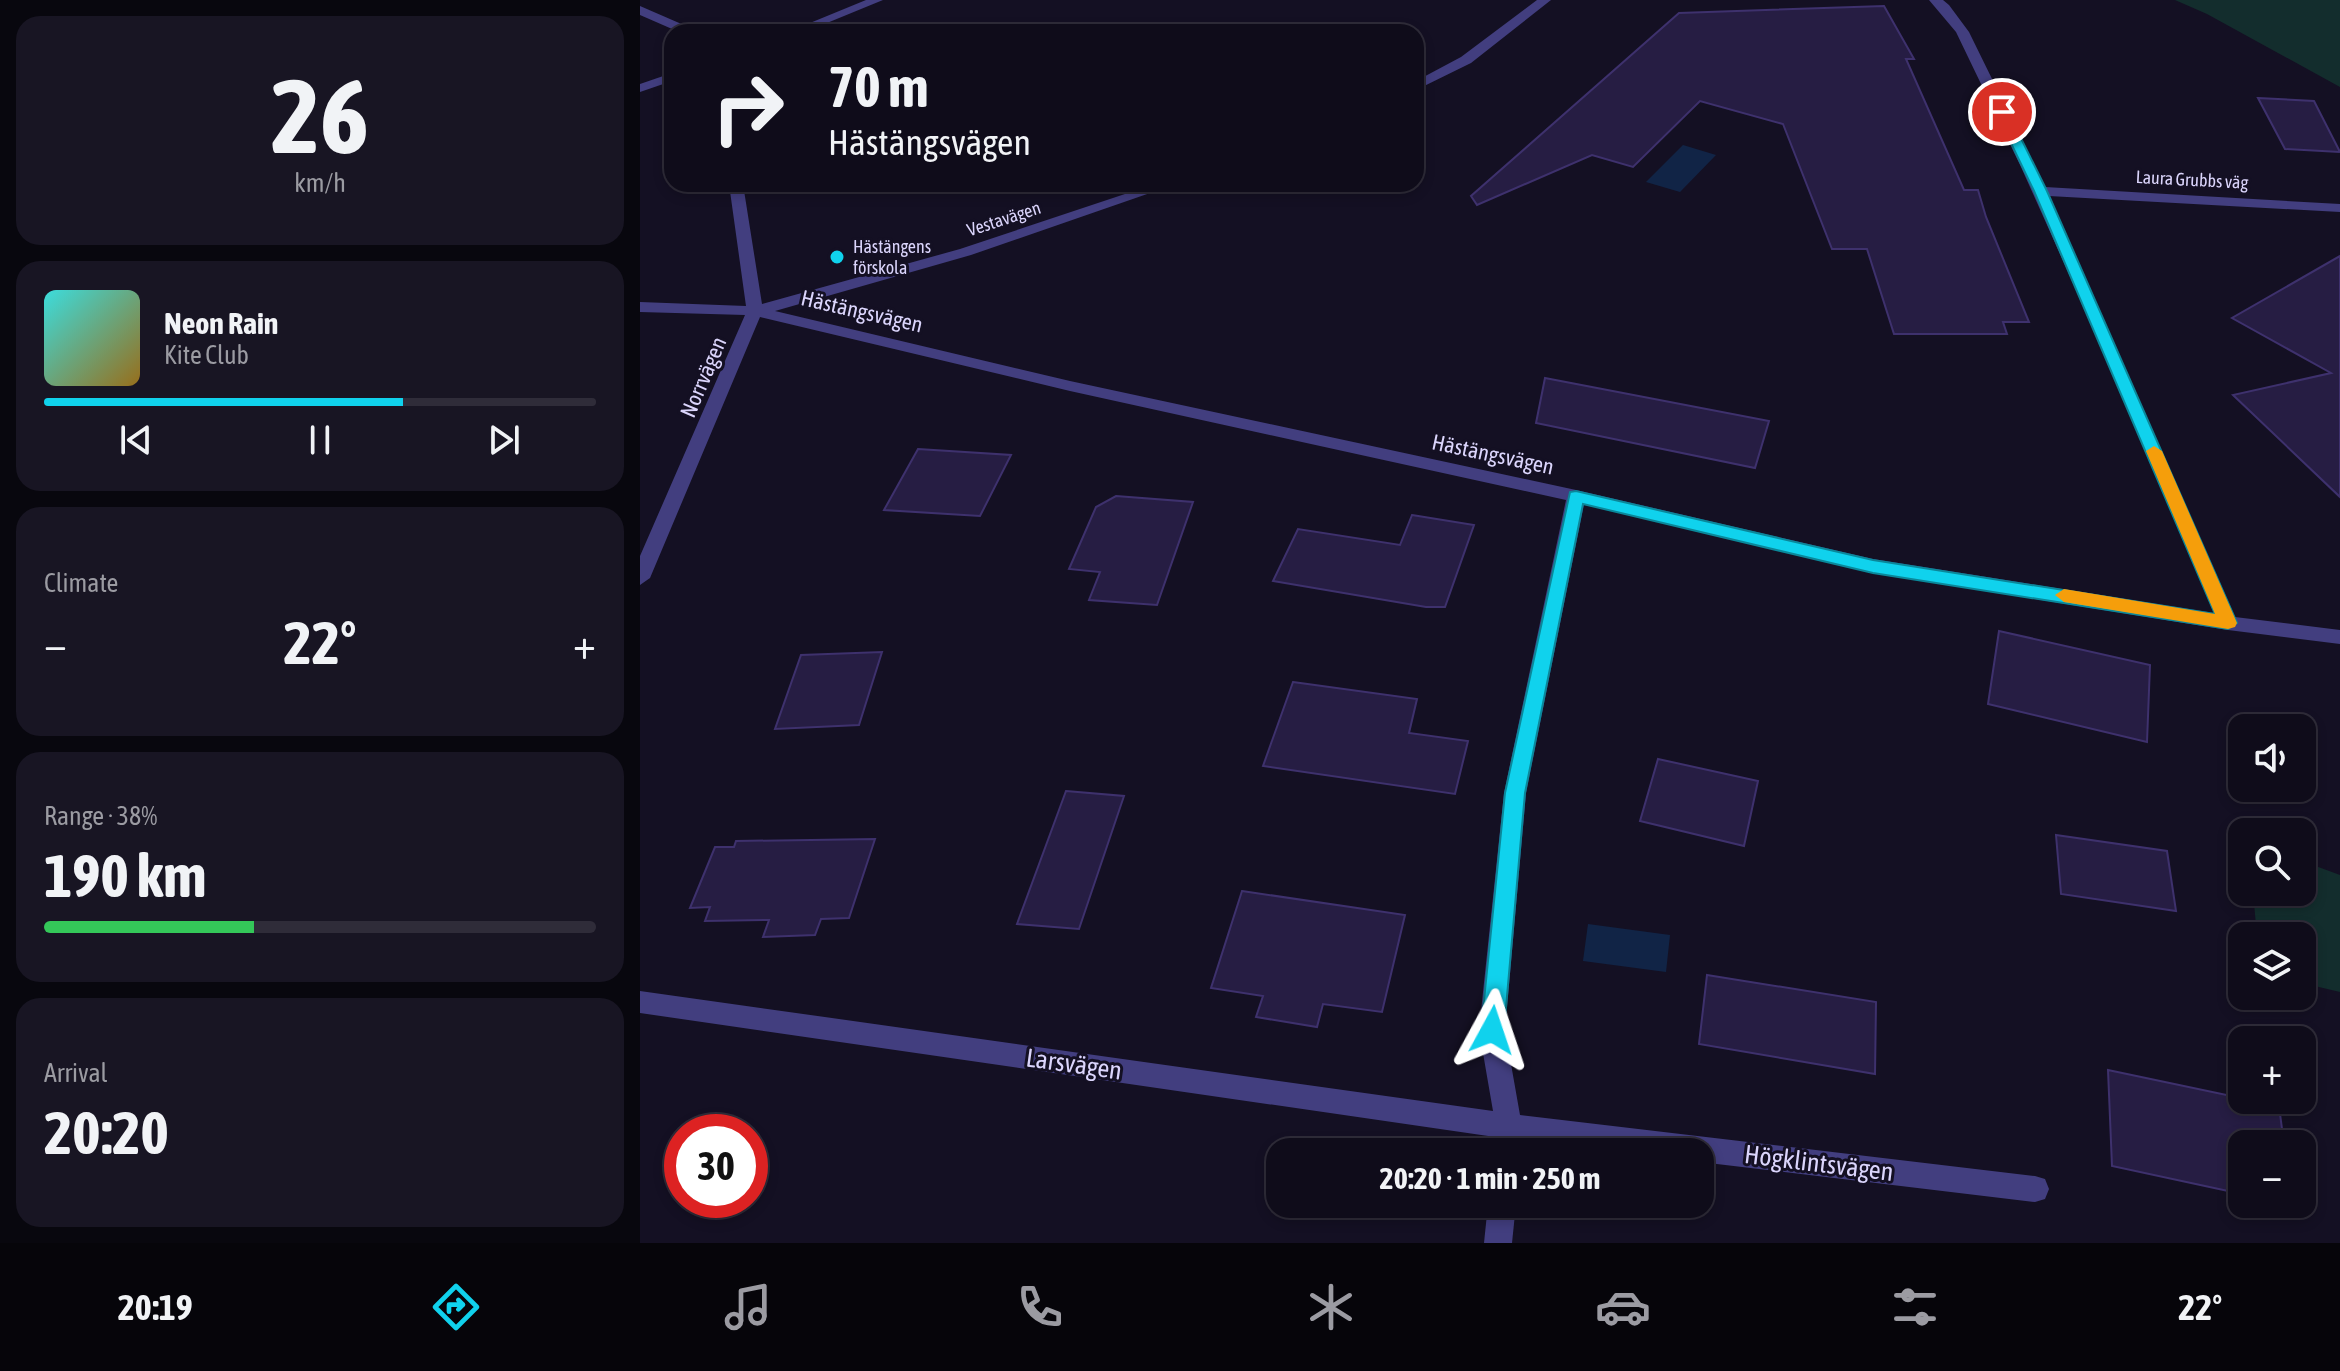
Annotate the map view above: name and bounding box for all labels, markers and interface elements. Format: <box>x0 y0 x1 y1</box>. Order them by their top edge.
text: 70 m <box>828 55 929 119</box>
text: 26 <box>271 56 369 175</box>
icon: right <box>696 56 800 160</box>
pin <box>1968 78 2036 146</box>
icon: arrive <box>1980 90 2024 134</box>
text: Hästängsvägen <box>828 121 1031 163</box>
street label: Laura Grubbs väg <box>2135 166 2249 193</box>
text: km/h <box>294 168 346 198</box>
street label: Vestavägen <box>964 197 1043 240</box>
place label: Hästängens förskola <box>853 236 931 278</box>
marker: Hästängens förskola <box>828 248 846 266</box>
street label: Hästängsvägen <box>799 284 925 338</box>
text: Neon Rain <box>164 306 278 340</box>
street label: Norrvägen <box>674 333 732 421</box>
text: Kite Club <box>164 340 249 370</box>
icon: previous <box>114 418 158 462</box>
icon: pause <box>298 418 342 462</box>
icon: next <box>482 418 526 462</box>
street label: Hästängsvägen <box>1430 428 1556 480</box>
text: Climate <box>44 568 118 598</box>
text: 22° <box>284 608 356 677</box>
text: − <box>44 618 67 668</box>
text: + <box>573 618 596 668</box>
map controls <box>2228 714 2316 1218</box>
button: sound <box>2228 714 2316 802</box>
text: Range · 38% <box>44 801 157 831</box>
button: search <box>2228 818 2316 906</box>
text: 190 km <box>44 841 206 910</box>
button: layers <box>2228 922 2316 1010</box>
position arrow <box>1450 988 1534 1072</box>
button: + <box>2228 1026 2316 1114</box>
street label: Larsvägen <box>1024 1042 1124 1086</box>
text: Arrival <box>44 1058 108 1088</box>
text: 20:20 <box>44 1098 169 1167</box>
speed limit sign: 30 <box>664 1114 768 1218</box>
button: − <box>2228 1130 2316 1218</box>
street label: Högklintsvägen <box>1743 1139 1895 1187</box>
text: 20:20 · 1 min · 250 m <box>1380 1161 1600 1195</box>
icon: directions <box>428 1279 484 1335</box>
icon: music <box>720 1279 776 1335</box>
icon: phone <box>1012 1279 1068 1335</box>
icon: climate <box>1303 1279 1359 1335</box>
icon: car <box>1595 1279 1651 1335</box>
icon: filters <box>1887 1279 1943 1335</box>
text: 20:19 <box>118 1286 193 1328</box>
text: 22° <box>2178 1286 2222 1328</box>

